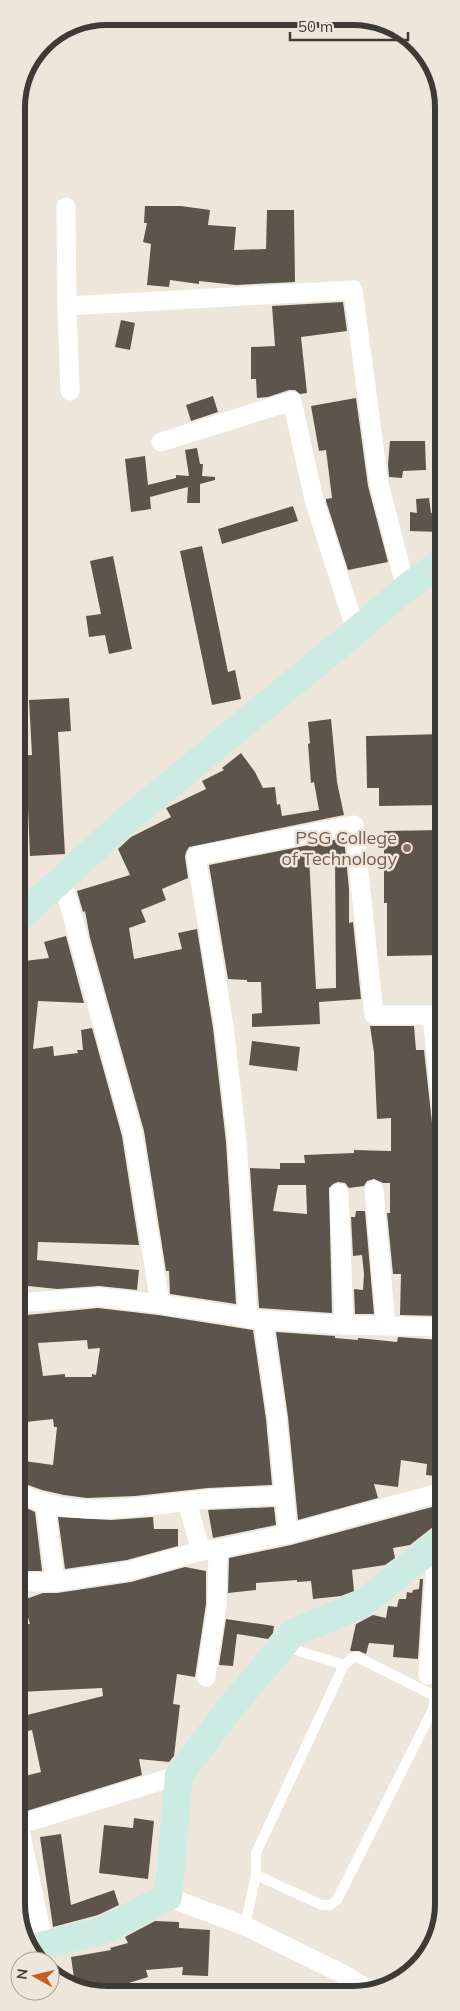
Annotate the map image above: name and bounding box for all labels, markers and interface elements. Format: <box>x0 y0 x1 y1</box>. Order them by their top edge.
scale bar <box>290 10 408 42</box>
text: 50 m <box>298 17 333 36</box>
place label: PSG College of Technology <box>281 826 397 870</box>
marker: PSG College of Technology <box>401 842 413 854</box>
north arrow <box>10 1951 60 2001</box>
text: N <box>12 1968 32 1981</box>

